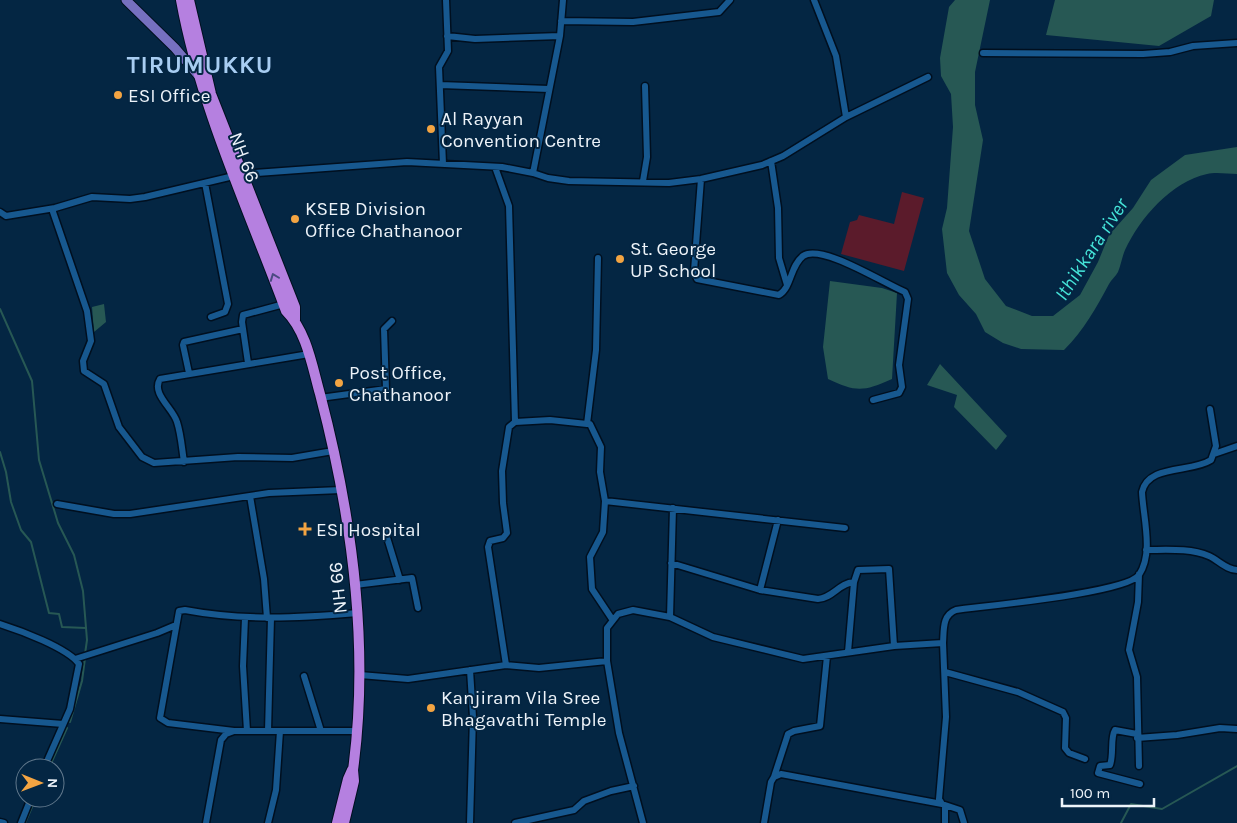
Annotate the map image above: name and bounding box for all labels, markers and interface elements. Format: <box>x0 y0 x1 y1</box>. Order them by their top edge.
district label: TIRUMUKKU <box>127 51 273 79</box>
place label: ESI Office <box>128 85 211 107</box>
marker: ESI Office <box>112 89 124 101</box>
place label: Al Rayyan Convention Centre <box>441 108 601 152</box>
marker: Al Rayyan Convention Centre <box>425 123 437 135</box>
street label: NH 66 <box>224 129 264 186</box>
water label: Ithikkara river <box>1050 193 1134 305</box>
place label: KSEB Division Office Chathanoor <box>305 198 462 242</box>
marker: KSEB Division Office Chathanoor <box>289 213 301 225</box>
place label: St. George UP School <box>630 238 716 282</box>
marker: St. George UP School <box>614 253 626 265</box>
one-way arrow <box>269 273 280 282</box>
place label: Post Office, Chathanoor <box>349 362 451 406</box>
marker: Post Office, Chathanoor <box>333 377 345 389</box>
place label: ESI Hospital <box>316 519 421 541</box>
marker: ESI Hospital <box>298 522 312 536</box>
street label: NH 66 <box>324 561 352 615</box>
place label: Kanjiram Vila Sree Bhagavathi Temple <box>441 687 607 731</box>
marker: Kanjiram Vila Sree Bhagavathi Temple <box>425 702 437 714</box>
north arrow <box>15 758 65 808</box>
scale bar <box>1062 776 1154 808</box>
text: N <box>44 778 61 788</box>
text: 100 m <box>1070 784 1110 802</box>

